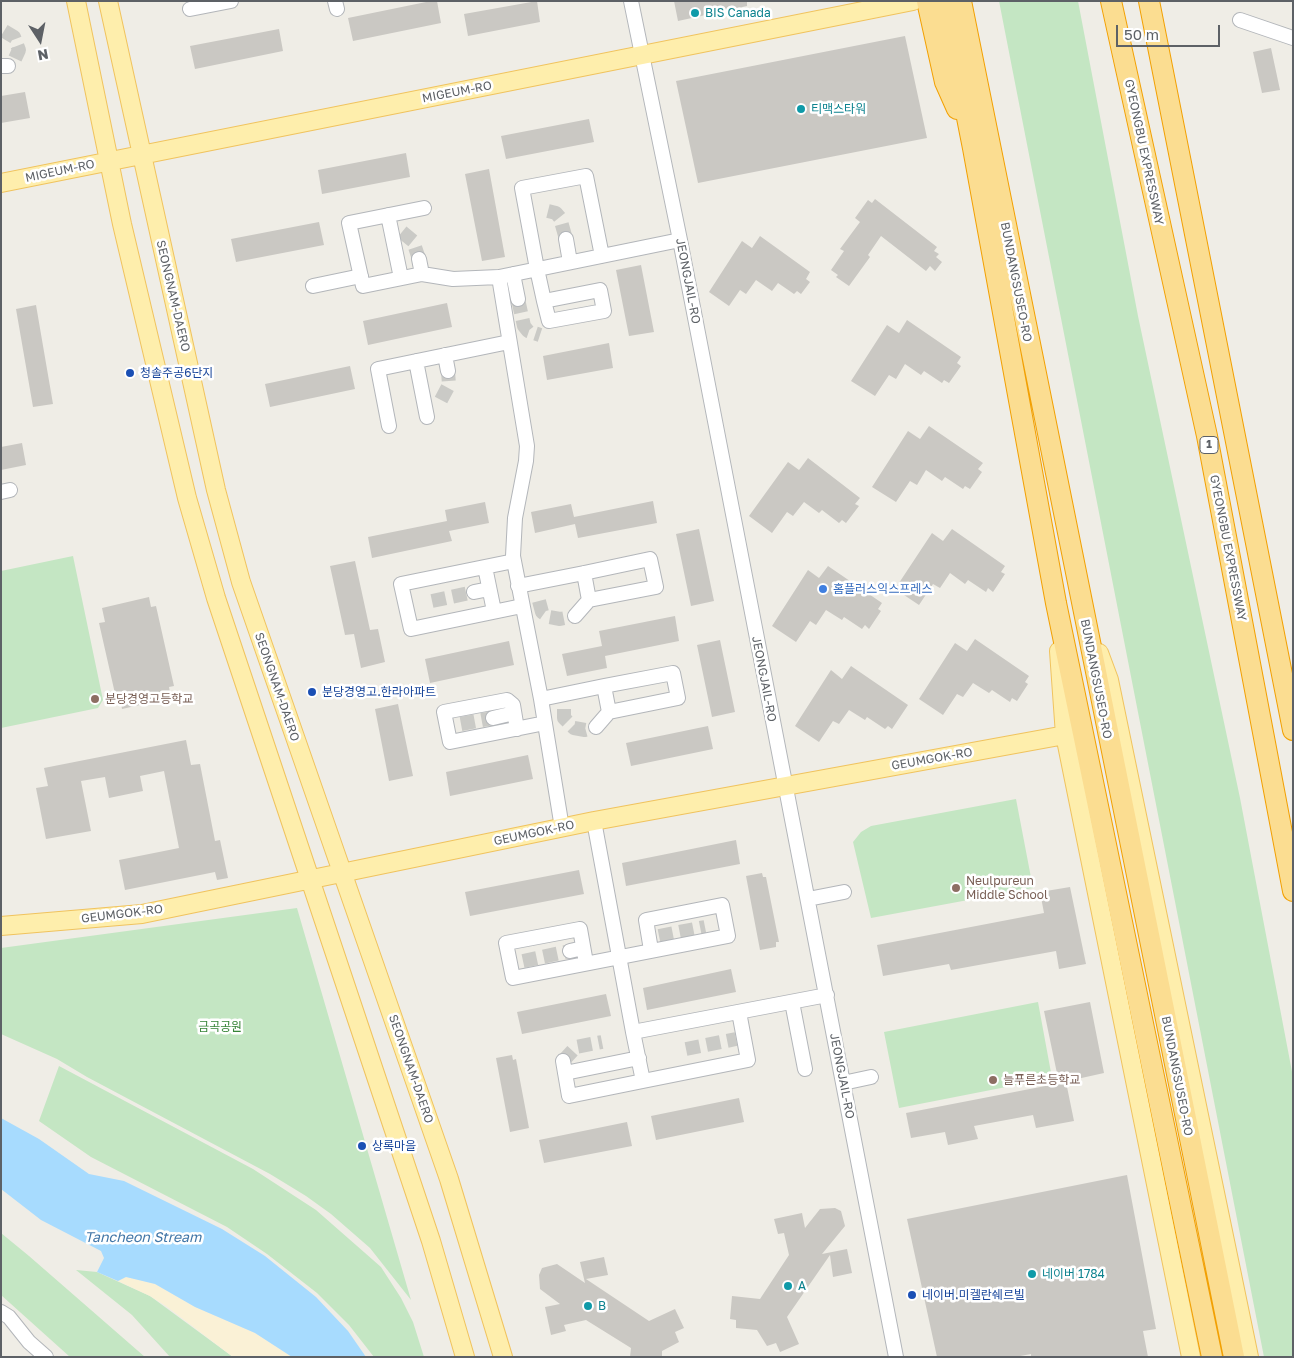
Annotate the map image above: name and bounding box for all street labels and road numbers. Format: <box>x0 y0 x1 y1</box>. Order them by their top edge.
street label: MIGEUM-RO <box>421 78 493 106</box>
street label: GYEONGBU EXPRESSWAY <box>1122 78 1166 226</box>
street label: MIGEUM-RO <box>24 157 96 185</box>
street label: BUNDANGSUSEO-RO <box>997 221 1035 343</box>
street label: JEONGJAIL-RO <box>673 237 703 325</box>
street label: SEONGNAM-DAERO <box>153 239 193 353</box>
road number: 1 <box>1200 436 1218 454</box>
street label: GYEONGBU EXPRESSWAY <box>1207 474 1249 622</box>
street label: BUNDANGSUSEO-RO <box>1077 618 1115 740</box>
street label: SEONGNAM-DAERO <box>252 631 302 743</box>
street label: JEONGJAIL-RO <box>749 635 779 723</box>
street label: GEUMGOK-RO <box>890 745 974 773</box>
street label: GEUMGOK-RO <box>492 817 576 849</box>
street label: GEUMGOK-RO <box>80 902 164 926</box>
street label: SEONGNAM-DAERO <box>386 1013 436 1125</box>
street label: BUNDANGSUSEO-RO <box>1158 1015 1196 1137</box>
street label: JEONGJAIL-RO <box>827 1032 857 1120</box>

